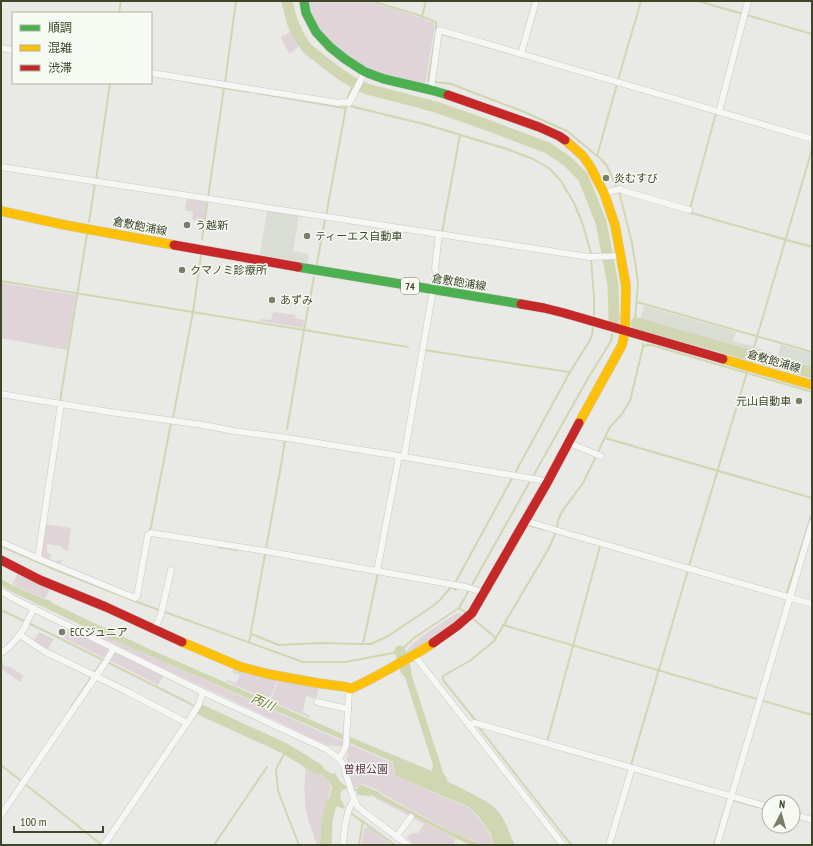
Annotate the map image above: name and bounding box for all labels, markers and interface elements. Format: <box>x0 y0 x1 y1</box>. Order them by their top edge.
legend <box>12 12 152 84</box>
text: 順調 <box>48 20 72 35</box>
text: 混雑 <box>48 40 72 55</box>
text: 渋滞 <box>48 60 72 75</box>
place label: 炎むすび <box>614 171 658 185</box>
marker: 炎むすび <box>601 173 611 183</box>
street label: 倉敷飽浦線 <box>112 214 168 238</box>
place label: う越新 <box>195 218 228 232</box>
marker: う越新 <box>182 220 192 230</box>
place label: ティーエス自動車 <box>315 229 402 243</box>
marker: ティーエス自動車 <box>302 231 312 241</box>
place label: クマノミ診療所 <box>190 263 268 277</box>
marker: クマノミ診療所 <box>177 265 187 275</box>
street label: 倉敷飽浦線 <box>431 271 487 293</box>
road number: 74 <box>401 278 419 294</box>
place label: あずみ <box>280 293 313 307</box>
marker: あずみ <box>267 295 277 305</box>
street label: 倉敷飽浦線 <box>746 347 802 375</box>
place label: 元山自動車 <box>736 394 791 408</box>
marker: 元山自動車 <box>794 396 804 406</box>
place label: ECCジュニア <box>70 625 128 639</box>
marker: ECCジュニア <box>57 627 67 637</box>
water label: 丙川 <box>249 690 279 715</box>
park label: 曽根公園 <box>344 762 388 776</box>
north arrow <box>761 794 801 834</box>
text: N <box>778 797 786 811</box>
scale bar <box>14 808 103 834</box>
text: 100 m <box>20 814 47 829</box>

